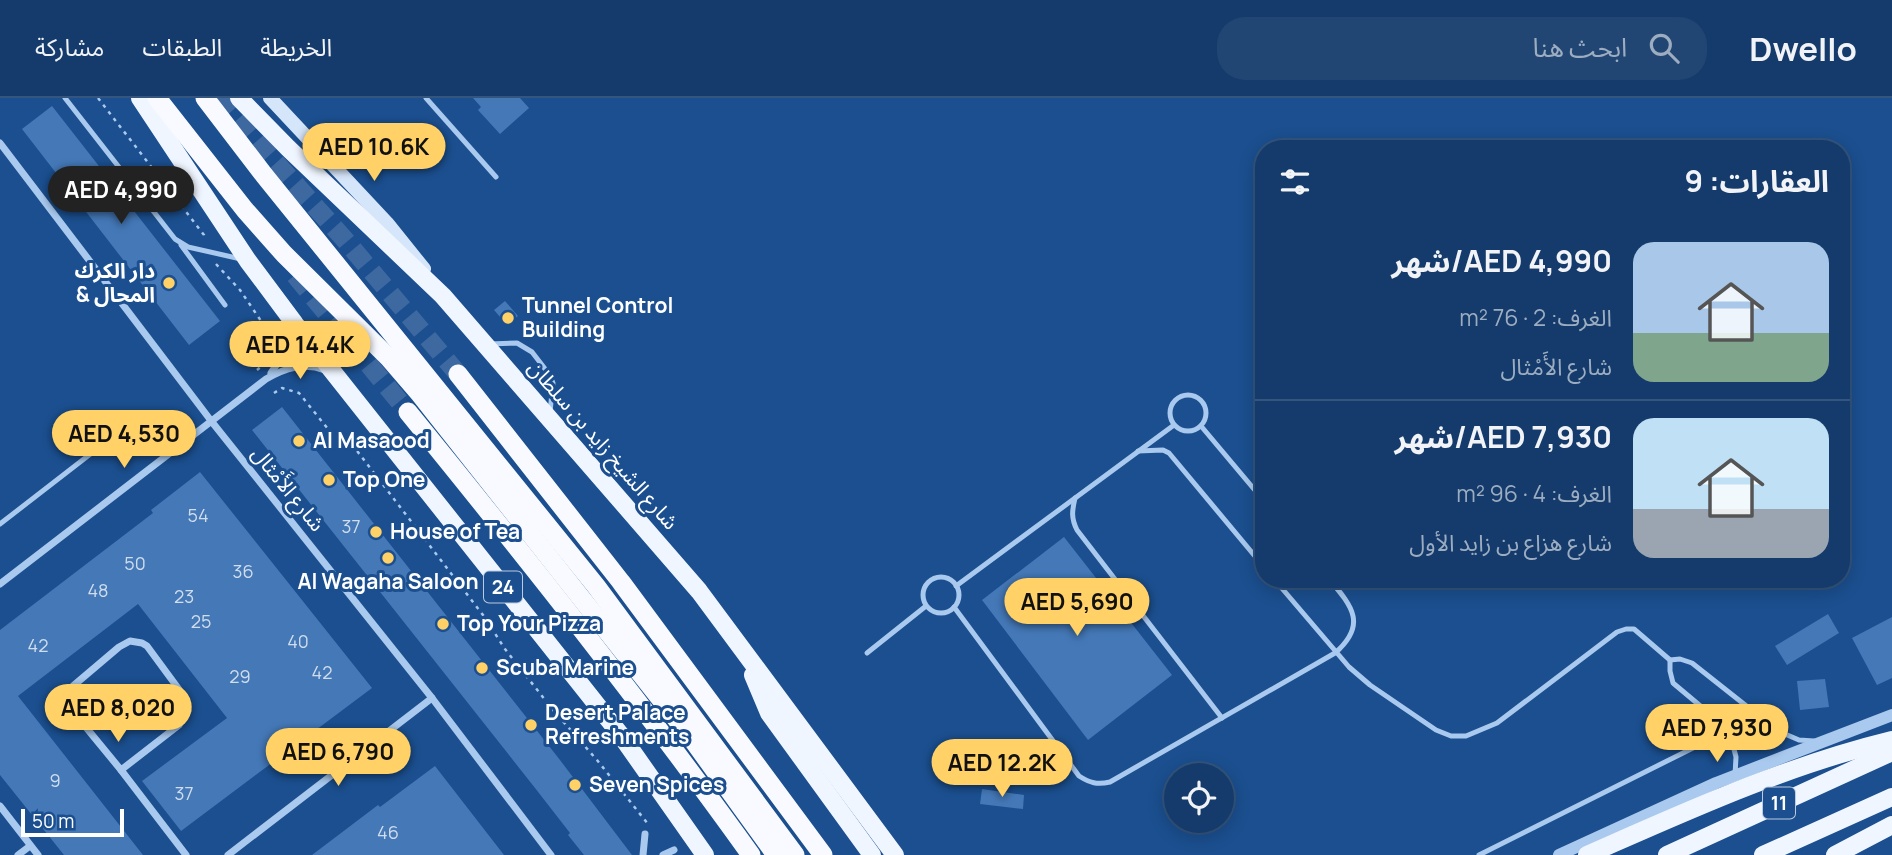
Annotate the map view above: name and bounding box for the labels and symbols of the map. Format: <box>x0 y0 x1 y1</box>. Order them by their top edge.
pin: AED 10.6K <box>294 123 454 183</box>
pin: AED 4,990 <box>41 166 201 226</box>
place label: دار الكرك & المحال <box>75 256 155 308</box>
marker: دار الكرك & المحال <box>161 275 177 291</box>
place label: Tunnel Control Building <box>522 291 673 343</box>
marker: Tunnel Control Building <box>500 310 516 326</box>
pin: AED 14.4K <box>220 322 380 381</box>
street label: شارع الشيخ زايد بن سلطان <box>521 354 685 536</box>
pin: AED 4,530 <box>44 410 204 470</box>
place label: Al Masaood <box>313 426 430 454</box>
marker: Al Masaood <box>291 433 307 449</box>
street label: شارع الأَمْثال <box>244 440 332 538</box>
place label: Top One <box>343 465 426 493</box>
marker: Top One <box>321 472 337 488</box>
house number: 54 <box>187 503 209 527</box>
house number: 37 <box>342 514 361 538</box>
place label: House of Tea <box>390 517 520 545</box>
marker: House of Tea <box>368 524 384 540</box>
marker: Al Wagaha Saloon <box>380 550 396 566</box>
house number: 50 <box>124 551 146 575</box>
house number: 36 <box>232 559 254 583</box>
place label: Al Wagaha Saloon <box>297 567 479 595</box>
road number: 24 <box>484 572 522 602</box>
house number: 48 <box>87 578 109 602</box>
pin: AED 5,690 <box>997 578 1157 638</box>
house number: 23 <box>174 584 194 608</box>
house number: 25 <box>191 609 211 633</box>
place label: Top Your Pizza <box>457 609 601 637</box>
marker: Top Your Pizza <box>435 616 451 632</box>
house number: 40 <box>287 629 309 653</box>
house number: 42 <box>28 633 48 657</box>
place label: Scuba Marine <box>496 653 634 681</box>
house number: 42 <box>312 660 332 684</box>
marker: Scuba Marine <box>474 660 490 676</box>
house number: 29 <box>229 664 251 688</box>
pin: AED 8,020 <box>38 684 198 744</box>
place label: Desert Palace Refreshments <box>545 698 689 750</box>
pin: AED 7,930 <box>1637 704 1797 764</box>
marker: Desert Palace Refreshments <box>523 717 539 733</box>
pin: AED 6,790 <box>258 728 418 788</box>
pin: AED 12.2K <box>922 740 1082 799</box>
house number: 9 <box>49 768 61 792</box>
place label: Seven Spices <box>589 770 724 798</box>
marker: Seven Spices <box>567 777 583 793</box>
house number: 37 <box>175 781 194 805</box>
road number: 11 <box>1763 788 1795 818</box>
scale bar <box>21 806 124 838</box>
house number: 46 <box>377 820 399 844</box>

